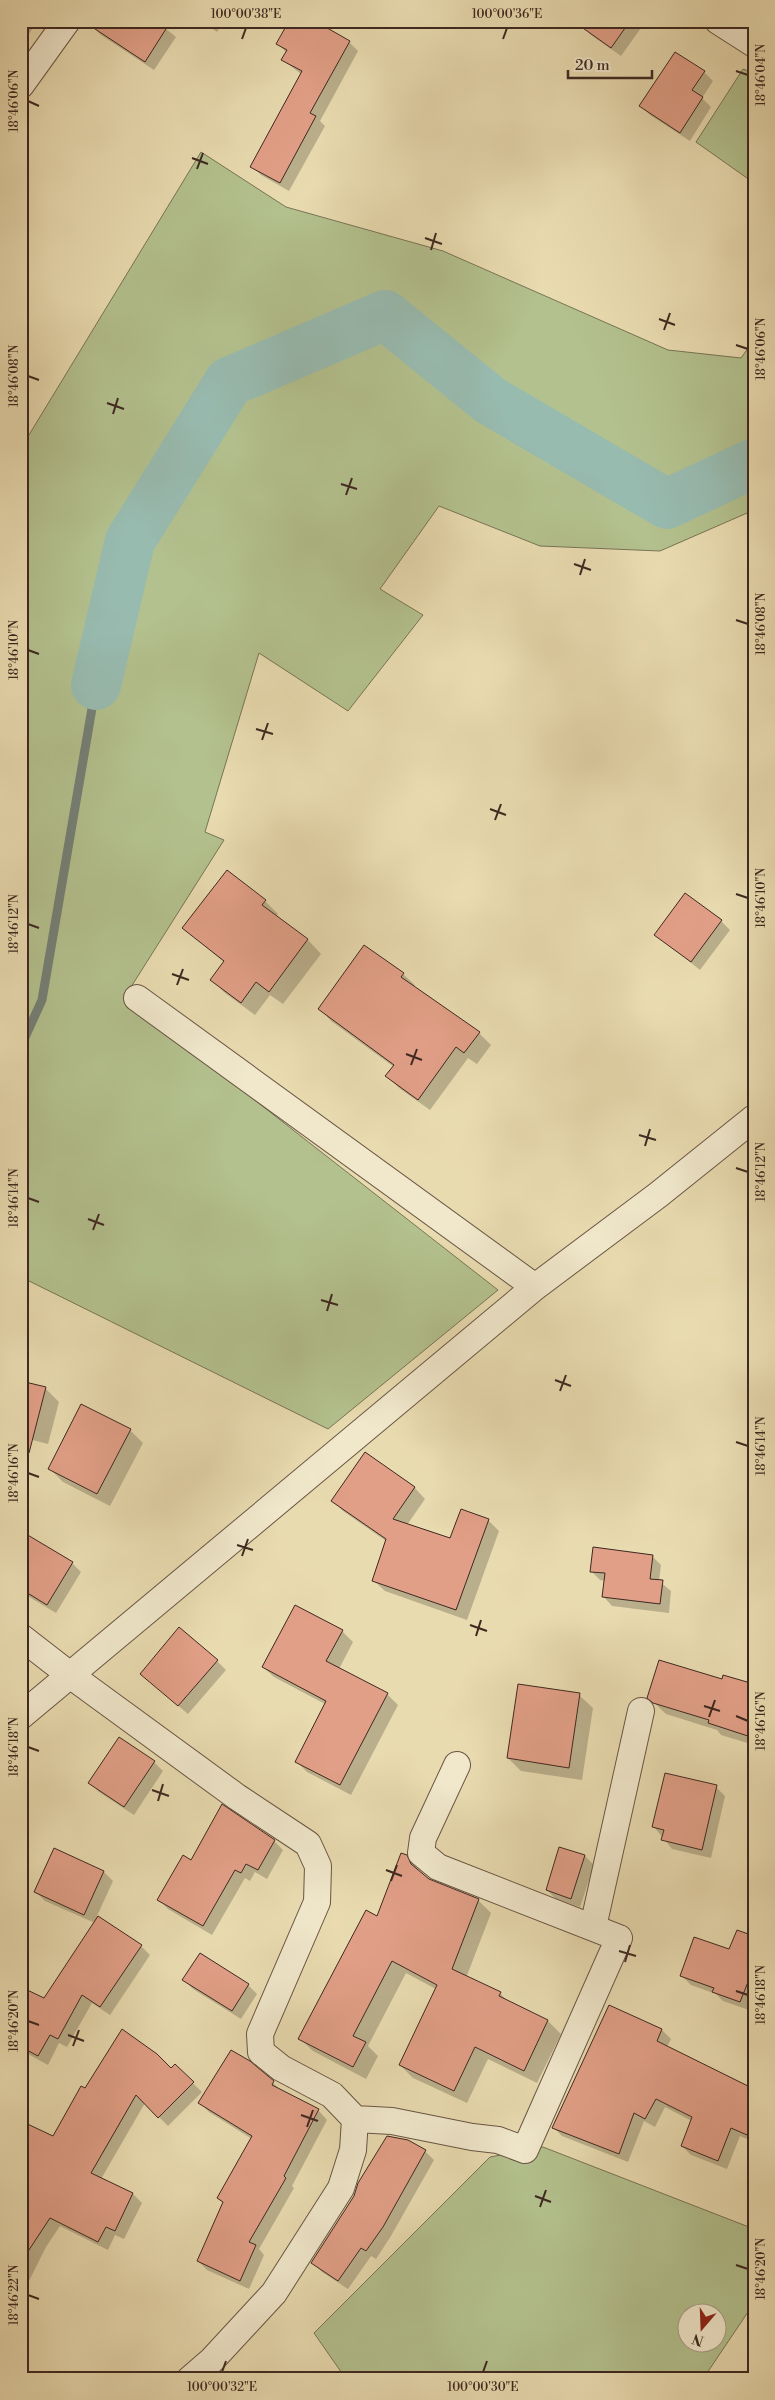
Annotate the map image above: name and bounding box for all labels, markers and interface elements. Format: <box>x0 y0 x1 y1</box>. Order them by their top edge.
text: 100°00'38"E <box>211 7 281 22</box>
text: 100°00'36"E <box>472 7 542 22</box>
text: 18°46'04"N <box>754 44 769 106</box>
scale bar <box>568 48 651 80</box>
text: 20 m <box>575 56 610 75</box>
text: 18°46'06"N <box>7 70 22 132</box>
text: 18°46'06"N <box>754 318 769 380</box>
text: 18°46'08"N <box>7 345 22 407</box>
text: 18°46'08"N <box>754 593 769 655</box>
text: 18°46'10"N <box>7 620 22 680</box>
text: 18°46'10"N <box>754 868 769 928</box>
text: 18°46'12"N <box>7 894 22 954</box>
text: 18°46'12"N <box>754 1142 769 1202</box>
text: 18°46'14"N <box>7 1168 22 1228</box>
text: 18°46'14"N <box>754 1416 769 1476</box>
text: 18°46'16"N <box>7 1443 22 1503</box>
text: 18°46'16"N <box>754 1691 769 1751</box>
text: 18°46'18"N <box>7 1717 22 1777</box>
text: 18°46'18"N <box>754 1965 769 2025</box>
text: 18°46'20"N <box>7 1990 22 2052</box>
text: 18°46'20"N <box>754 2238 769 2300</box>
text: 18°46'22"N <box>7 2264 22 2326</box>
north arrow <box>678 2302 728 2352</box>
text: N <box>690 2329 706 2350</box>
text: 100°00'32"E <box>187 2380 257 2395</box>
text: 100°00'30"E <box>447 2380 519 2395</box>

